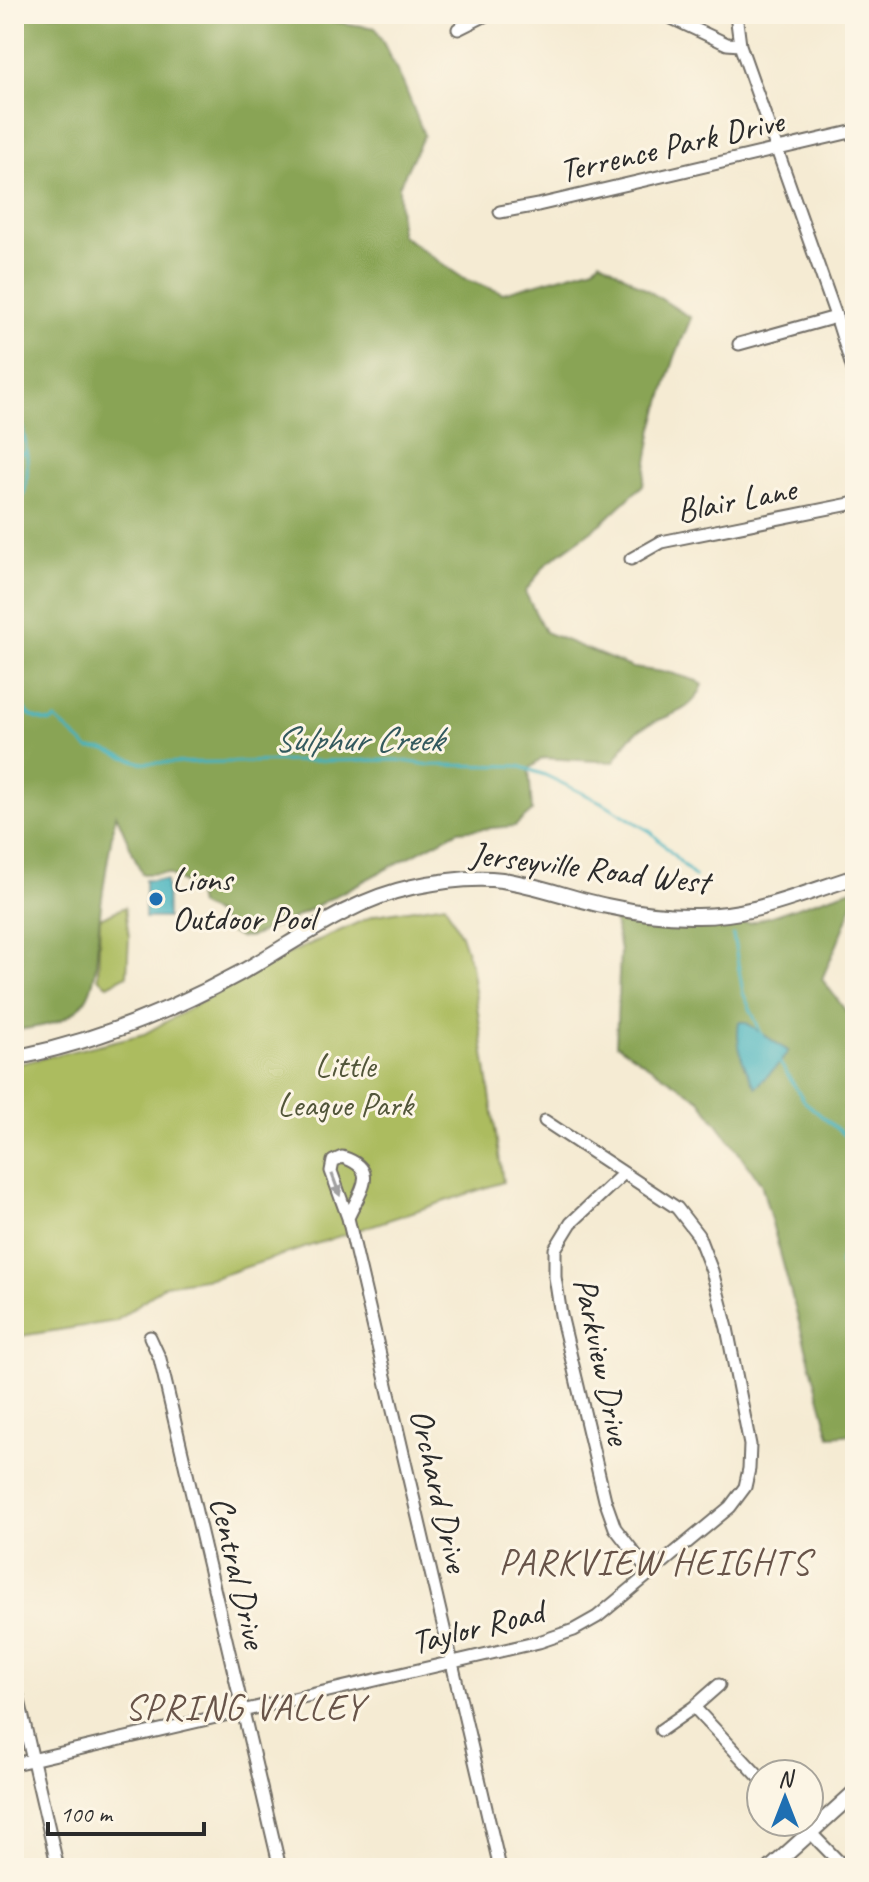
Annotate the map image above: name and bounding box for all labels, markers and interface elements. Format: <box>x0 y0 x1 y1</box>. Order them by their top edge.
street label: Terrence Park Drive <box>555 98 789 192</box>
street label: Blair Lane <box>673 466 802 532</box>
water label: Sulphur Creek <box>274 716 449 762</box>
street label: Jerseyville Road West <box>466 831 716 904</box>
place label: Lions Outdoor Pool <box>172 858 321 940</box>
marker: Lions Outdoor Pool <box>147 890 165 908</box>
park label: Little League Park <box>277 1044 415 1126</box>
one-way arrow <box>330 1173 343 1197</box>
street label: Parkview Drive <box>564 1274 642 1450</box>
street label: Orchard Drive <box>400 1405 480 1578</box>
street label: Central Drive <box>200 1492 277 1655</box>
district label: PARKVIEW HEIGHTS <box>499 1539 816 1585</box>
street label: Taylor Road <box>407 1588 552 1664</box>
district label: SPRING VALLEY <box>125 1684 370 1730</box>
north arrow <box>745 1758 825 1838</box>
text: N <box>778 1765 795 1793</box>
scale bar <box>48 1786 204 1836</box>
text: 100 m <box>60 1799 114 1829</box>

